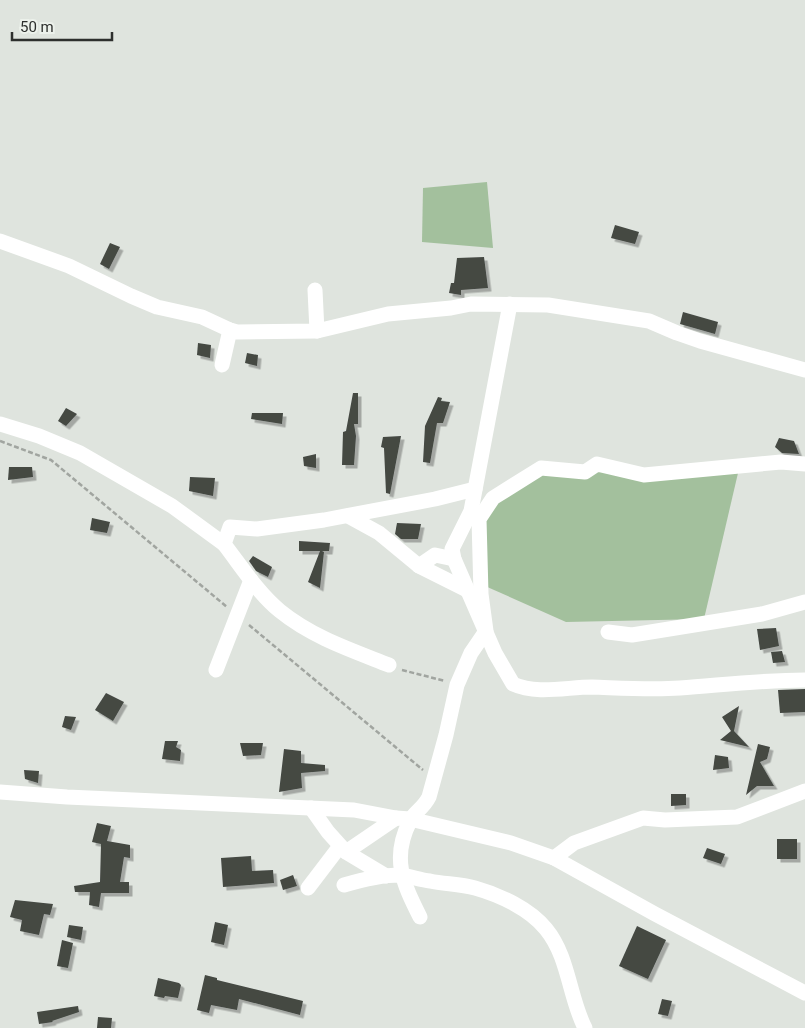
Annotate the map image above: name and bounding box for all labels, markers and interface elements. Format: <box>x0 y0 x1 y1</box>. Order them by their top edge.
scale bar <box>12 10 112 42</box>
text: 50 m <box>20 18 54 36</box>

